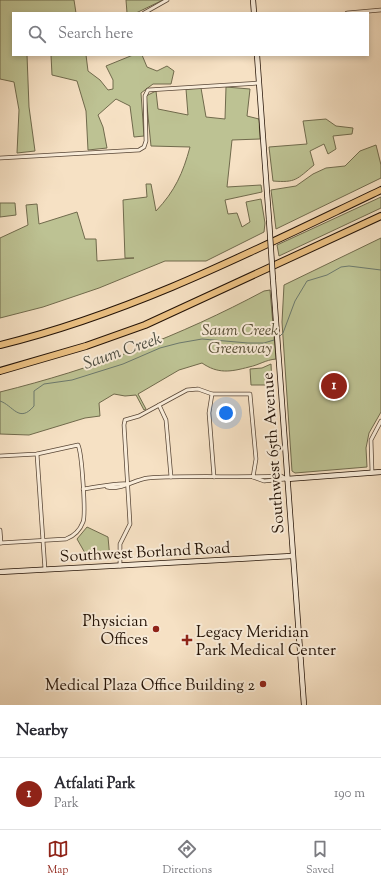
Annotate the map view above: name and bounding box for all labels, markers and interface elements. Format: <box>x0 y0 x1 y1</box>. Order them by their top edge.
search box <box>12 12 369 56</box>
icon: search <box>26 23 48 45</box>
text: Search here <box>58 24 133 45</box>
park label: Saum Creek Greenway <box>202 320 278 361</box>
water label: Saum Creek <box>80 327 165 377</box>
street label: Southwest 65th Avenue <box>257 371 292 534</box>
pin: 1 <box>321 371 347 401</box>
your location <box>216 403 236 423</box>
street label: Southwest Borland Road <box>59 538 231 569</box>
place label: Physician Offices <box>82 611 149 652</box>
place label: Legacy Meridian Park Medical Center <box>196 622 336 663</box>
marker: Physician Offices <box>151 624 161 634</box>
marker: Legacy Meridian Park Medical Center <box>181 634 193 646</box>
place label: Medical Plaza Office Building 2 <box>45 675 256 698</box>
marker: Medical Plaza Office Building 2 <box>258 679 268 689</box>
text: Nearby <box>16 719 68 743</box>
text: Atfalati Park <box>54 774 135 795</box>
text: 1 <box>27 785 31 803</box>
text: 190 m <box>334 785 365 803</box>
text: Park <box>54 795 79 813</box>
tab: Map <box>47 838 69 878</box>
tab: Directions <box>163 838 212 878</box>
tab: Saved <box>306 838 334 878</box>

